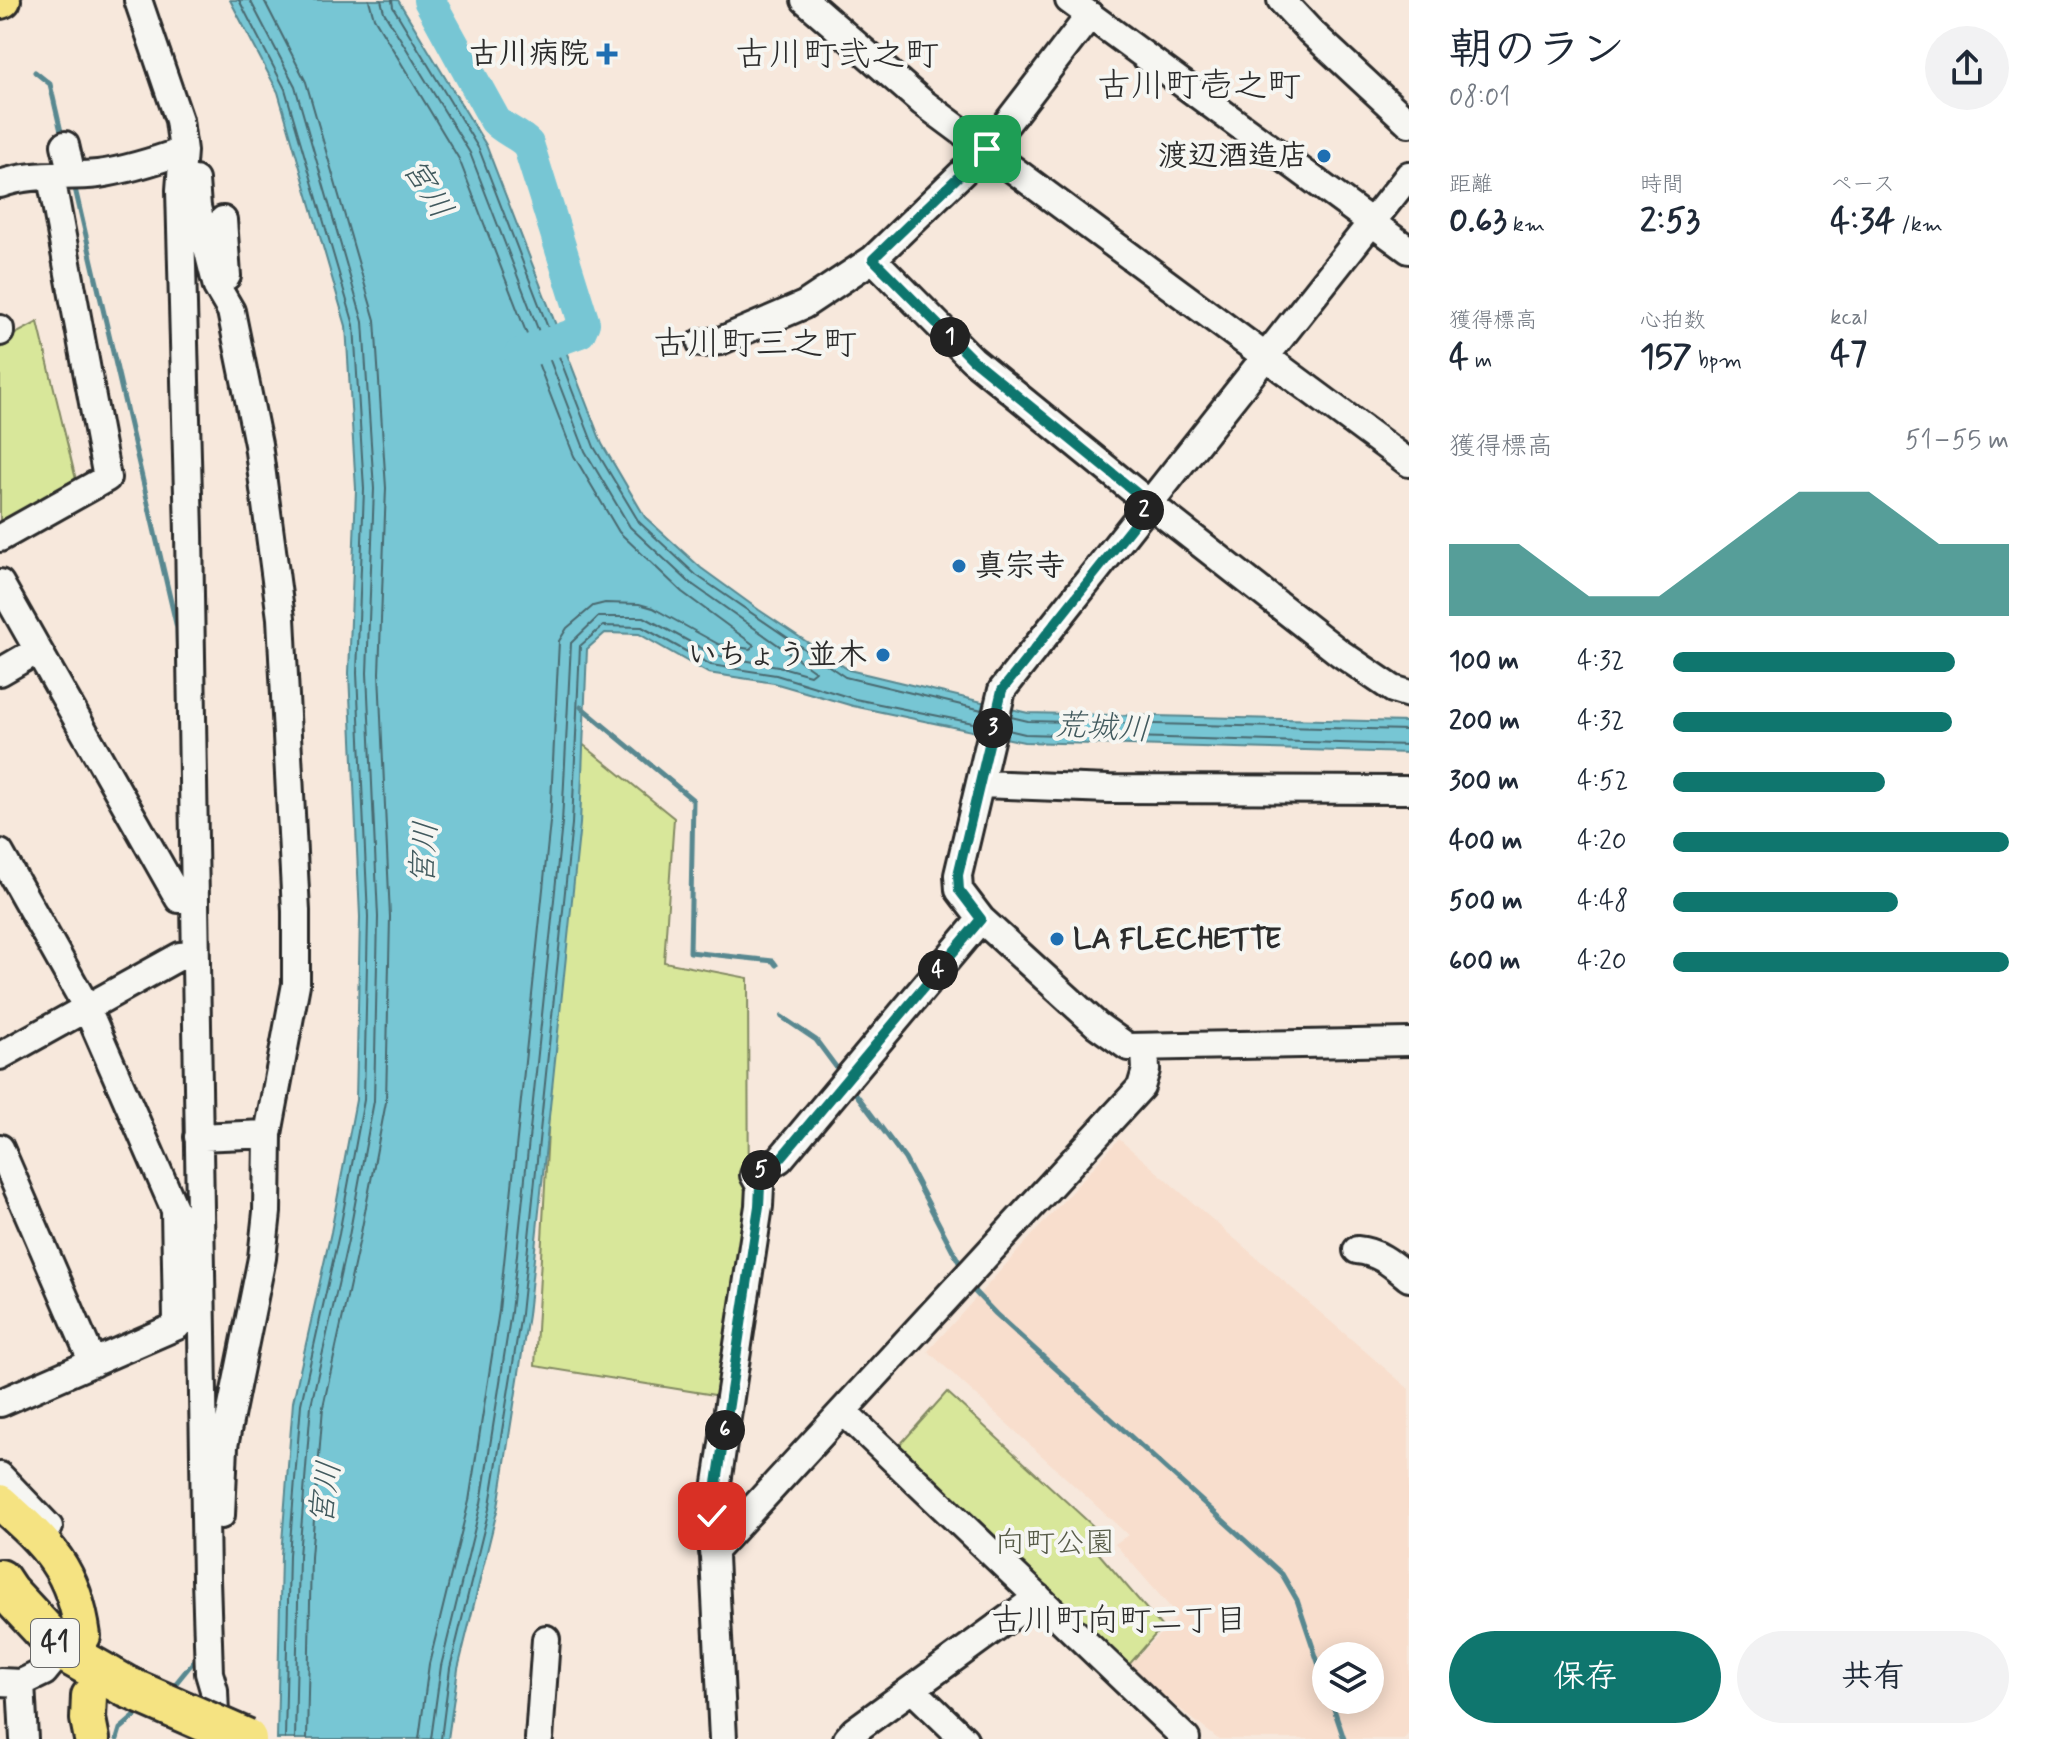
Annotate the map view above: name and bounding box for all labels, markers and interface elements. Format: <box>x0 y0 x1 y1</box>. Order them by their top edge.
text: 朝のラン <box>1449 22 1625 80</box>
button: share <box>1925 26 2009 110</box>
district label: 古川町弐之町 <box>735 33 939 78</box>
place label: 古川病院 <box>469 35 589 74</box>
marker: 古川病院 <box>596 43 618 65</box>
district label: 古川町壱之町 <box>1097 64 1301 109</box>
text: 08:01 <box>1449 81 1510 115</box>
pin <box>953 115 1021 183</box>
icon: arrive <box>965 127 1009 171</box>
place label: 渡辺酒造店 <box>1158 137 1308 176</box>
marker: 渡辺酒造店 <box>1315 147 1333 165</box>
water label: 宮川 <box>392 151 462 227</box>
text: 距離 <box>1449 171 1493 199</box>
text: 時間 <box>1640 171 1684 199</box>
text: ペース <box>1830 171 1895 199</box>
text: 0.63 <box>1449 199 1507 244</box>
text: 2:53 <box>1640 199 1700 244</box>
text: 4:34 <box>1830 199 1895 244</box>
text: km <box>1507 211 1545 239</box>
text: /km <box>1895 211 1943 239</box>
text: kcal <box>1830 304 1867 332</box>
text: 獲得標高 <box>1449 307 1537 335</box>
text: 心拍数 <box>1640 307 1706 335</box>
pin: 1 <box>930 317 970 357</box>
district label: 古川町三之町 <box>653 322 857 367</box>
text: 1 <box>945 323 955 351</box>
text: 47 <box>1830 332 1867 377</box>
text: 4 <box>1449 335 1469 380</box>
text: 157 <box>1640 335 1692 380</box>
text: m <box>1469 347 1492 375</box>
text: bpm <box>1692 347 1742 375</box>
text: 51–55 m <box>1905 424 2009 458</box>
text: 獲得標高 <box>1449 430 1553 464</box>
pin: 2 <box>1124 490 1164 530</box>
text: 2 <box>1139 496 1149 524</box>
place label: 真宗寺 <box>975 547 1065 586</box>
marker: 真宗寺 <box>950 557 968 575</box>
place label: いちょう並木 <box>687 636 867 675</box>
text: 100 m <box>1449 645 1519 679</box>
text: 4:32 <box>1577 645 1625 679</box>
marker: いちょう並木 <box>874 646 892 664</box>
water label: 荒城川 <box>1053 705 1151 751</box>
text: 200 m <box>1449 705 1520 739</box>
text: 4:32 <box>1577 705 1625 739</box>
pin: 3 <box>973 708 1013 748</box>
text: 3 <box>988 714 998 742</box>
text: 300 m <box>1449 765 1519 799</box>
text: 4:52 <box>1577 765 1628 799</box>
water label: 宮川 <box>402 820 448 886</box>
text: 400 m <box>1449 825 1522 859</box>
text: 4:20 <box>1577 825 1627 859</box>
text: 500 m <box>1449 885 1523 919</box>
text: 4:48 <box>1577 885 1628 919</box>
place label: LA FLECHETTE <box>1073 920 1282 959</box>
marker: LA FLECHETTE <box>1048 930 1066 948</box>
text: 600 m <box>1449 945 1521 979</box>
text: 4:20 <box>1577 945 1627 979</box>
pin: 4 <box>918 950 958 990</box>
text: 4 <box>932 956 944 984</box>
pin: 5 <box>741 1150 781 1190</box>
text: 5 <box>754 1156 768 1184</box>
pin: 6 <box>705 1410 745 1450</box>
text: 6 <box>719 1416 731 1444</box>
water label: 宮川 <box>301 1458 351 1528</box>
pin <box>678 1482 746 1550</box>
icon: check <box>690 1494 734 1538</box>
park label: 向町公園 <box>995 1524 1115 1563</box>
district label: 古川町向町二丁目 <box>991 1600 1247 1642</box>
road number: 41 <box>31 1619 79 1667</box>
button: 保存 <box>1449 1631 1721 1723</box>
button: 共有 <box>1737 1631 2009 1723</box>
map controls <box>1312 1642 1384 1714</box>
button: layers <box>1312 1642 1384 1714</box>

